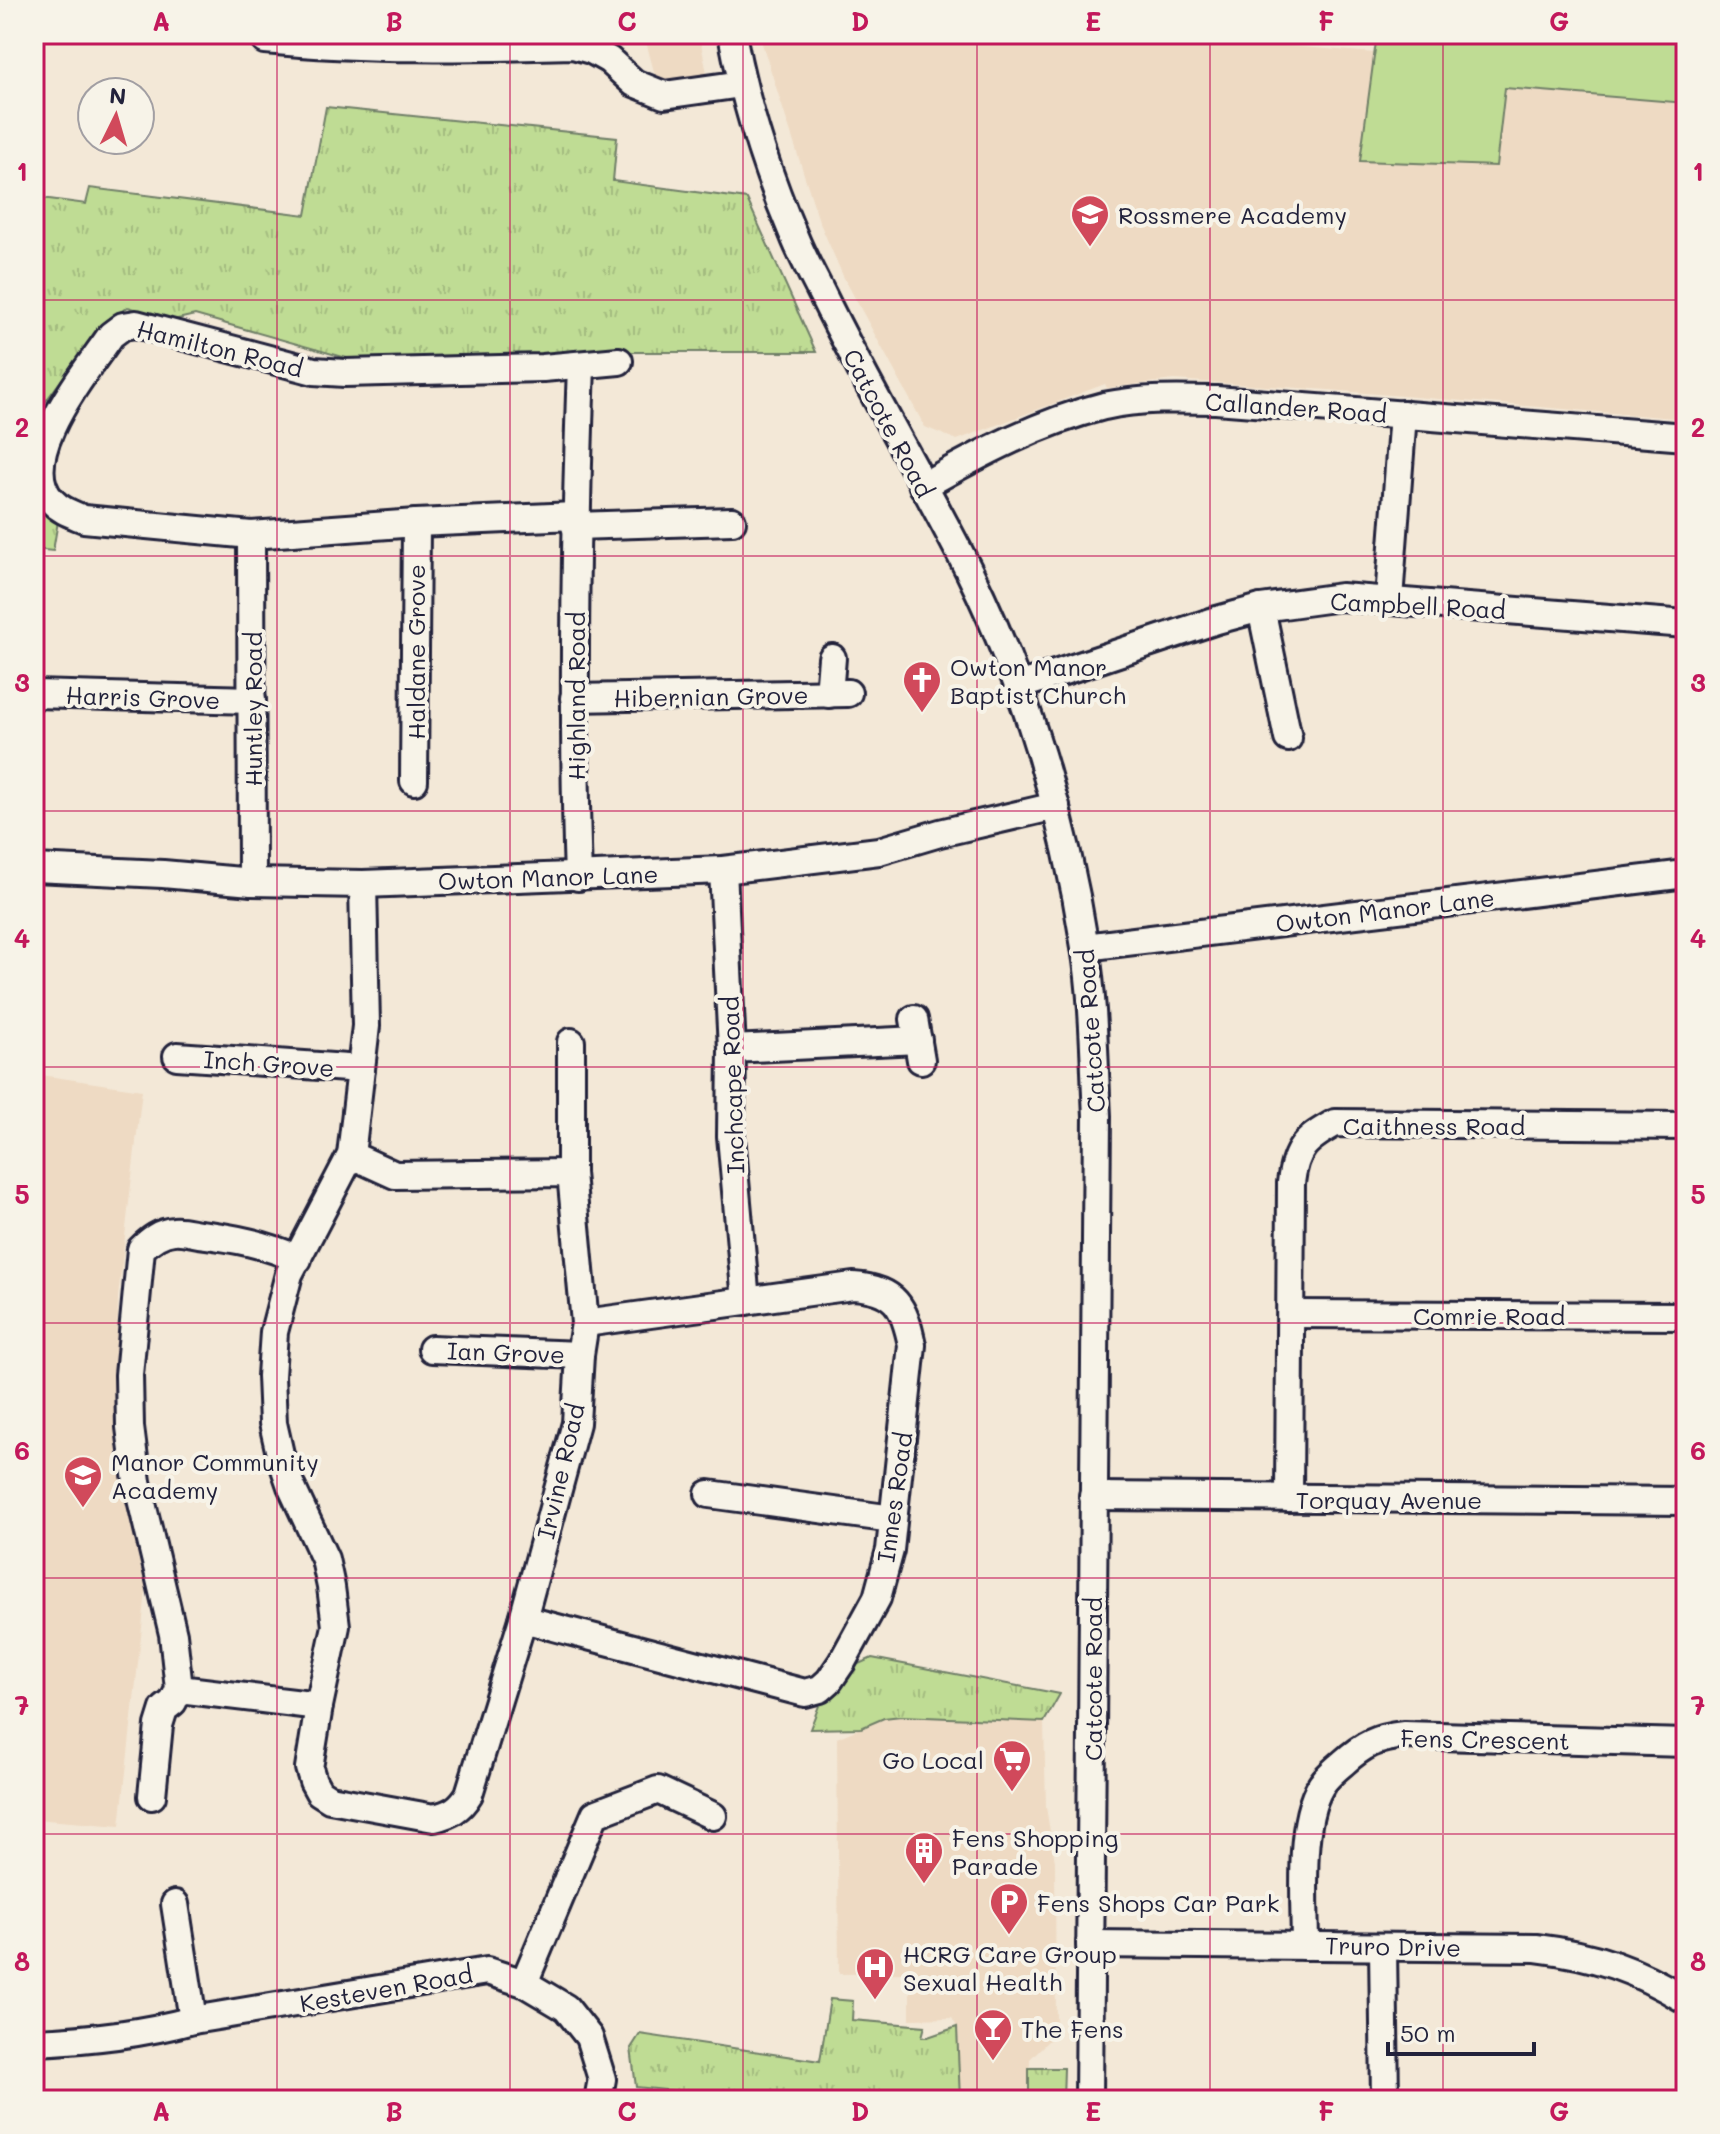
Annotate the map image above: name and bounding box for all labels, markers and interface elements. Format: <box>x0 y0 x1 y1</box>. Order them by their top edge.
text: A <box>152 4 170 38</box>
text: B <box>385 4 403 38</box>
text: C <box>617 4 637 38</box>
text: D <box>851 4 869 38</box>
text: E <box>1085 4 1101 38</box>
text: F <box>1318 4 1334 38</box>
text: G <box>1549 4 1569 38</box>
north arrow <box>76 76 156 156</box>
text: N <box>108 80 127 111</box>
text: 1 <box>16 154 28 188</box>
text: 1 <box>1692 154 1704 188</box>
school or university icon: Rossmere Academy <box>1069 193 1111 248</box>
place label: Rossmere Academy <box>1118 199 1347 230</box>
street label: Hamilton Road <box>134 312 306 384</box>
street label: Catcote Road <box>837 343 941 503</box>
street label: Callander Road <box>1204 385 1388 429</box>
text: 2 <box>15 410 29 444</box>
text: 2 <box>1691 410 1705 444</box>
street label: Haldane Grove <box>400 564 431 740</box>
street label: Campbell Road <box>1329 585 1507 625</box>
street label: Highland Road <box>560 612 591 780</box>
street label: Huntley Road <box>237 632 268 786</box>
place label: Owton Manor Baptist Church <box>950 651 1126 710</box>
church icon: Owton Manor Baptist Church <box>901 659 943 714</box>
text: 3 <box>14 665 30 699</box>
text: 3 <box>1690 665 1706 699</box>
street label: Harris Grove <box>65 679 221 715</box>
street label: Hibernian Grove <box>613 679 809 713</box>
street label: Owton Manor Lane <box>437 858 659 896</box>
street label: Owton Manor Lane <box>1274 881 1496 939</box>
text: 4 <box>14 921 30 955</box>
text: 4 <box>1690 921 1706 955</box>
street label: Catcote Road <box>1069 948 1111 1114</box>
street label: Inchcape Road <box>713 996 751 1174</box>
street label: Inch Grove <box>203 1043 335 1083</box>
street label: Caithness Road <box>1343 1110 1525 1141</box>
text: 5 <box>14 1177 30 1211</box>
text: 5 <box>1690 1177 1706 1211</box>
street label: Comrie Road <box>1413 1300 1565 1331</box>
street label: Ian Grove <box>446 1334 566 1370</box>
street label: Irvine Road <box>529 1400 591 1542</box>
street label: Innes Road <box>870 1430 918 1564</box>
text: 6 <box>14 1433 30 1467</box>
text: 6 <box>1690 1433 1706 1467</box>
place label: Manor Community Academy <box>111 1446 319 1505</box>
school or university icon: Manor Community Academy <box>62 1454 104 1509</box>
street label: Torquay Avenue <box>1296 1484 1482 1515</box>
street label: Catcote Road <box>1077 1597 1108 1761</box>
text: 7 <box>15 1688 29 1722</box>
text: 7 <box>1691 1688 1705 1722</box>
street label: Fens Crescent <box>1400 1722 1570 1756</box>
supermarket icon: Go Local <box>991 1738 1033 1793</box>
place label: Go Local <box>882 1744 984 1775</box>
place label: Fens Shopping Parade <box>952 1822 1118 1881</box>
building icon: Fens Shopping Parade <box>903 1830 945 1885</box>
parking icon: Fens Shops Car Park <box>988 1881 1030 1936</box>
place label: Fens Shops Car Park <box>1037 1887 1280 1918</box>
street label: Truro Drive <box>1325 1929 1461 1963</box>
place label: HCRG Care Group Sexual Health <box>903 1938 1117 1997</box>
text: 8 <box>14 1944 30 1978</box>
text: 8 <box>1690 1944 1706 1978</box>
hospital icon: HCRG Care Group Sexual Health <box>854 1946 896 2001</box>
street label: Kesteven Road <box>297 1958 475 2018</box>
scale bar <box>1388 2006 1534 2056</box>
bar icon: The Fens <box>972 2007 1014 2062</box>
place label: The Fens <box>1021 2013 1124 2044</box>
text: 50 m <box>1400 2017 1456 2048</box>
text: A <box>152 2094 170 2128</box>
text: B <box>385 2094 403 2128</box>
text: C <box>617 2094 637 2128</box>
text: D <box>851 2094 869 2128</box>
text: E <box>1085 2094 1101 2128</box>
text: F <box>1318 2094 1334 2128</box>
text: G <box>1549 2094 1569 2128</box>

